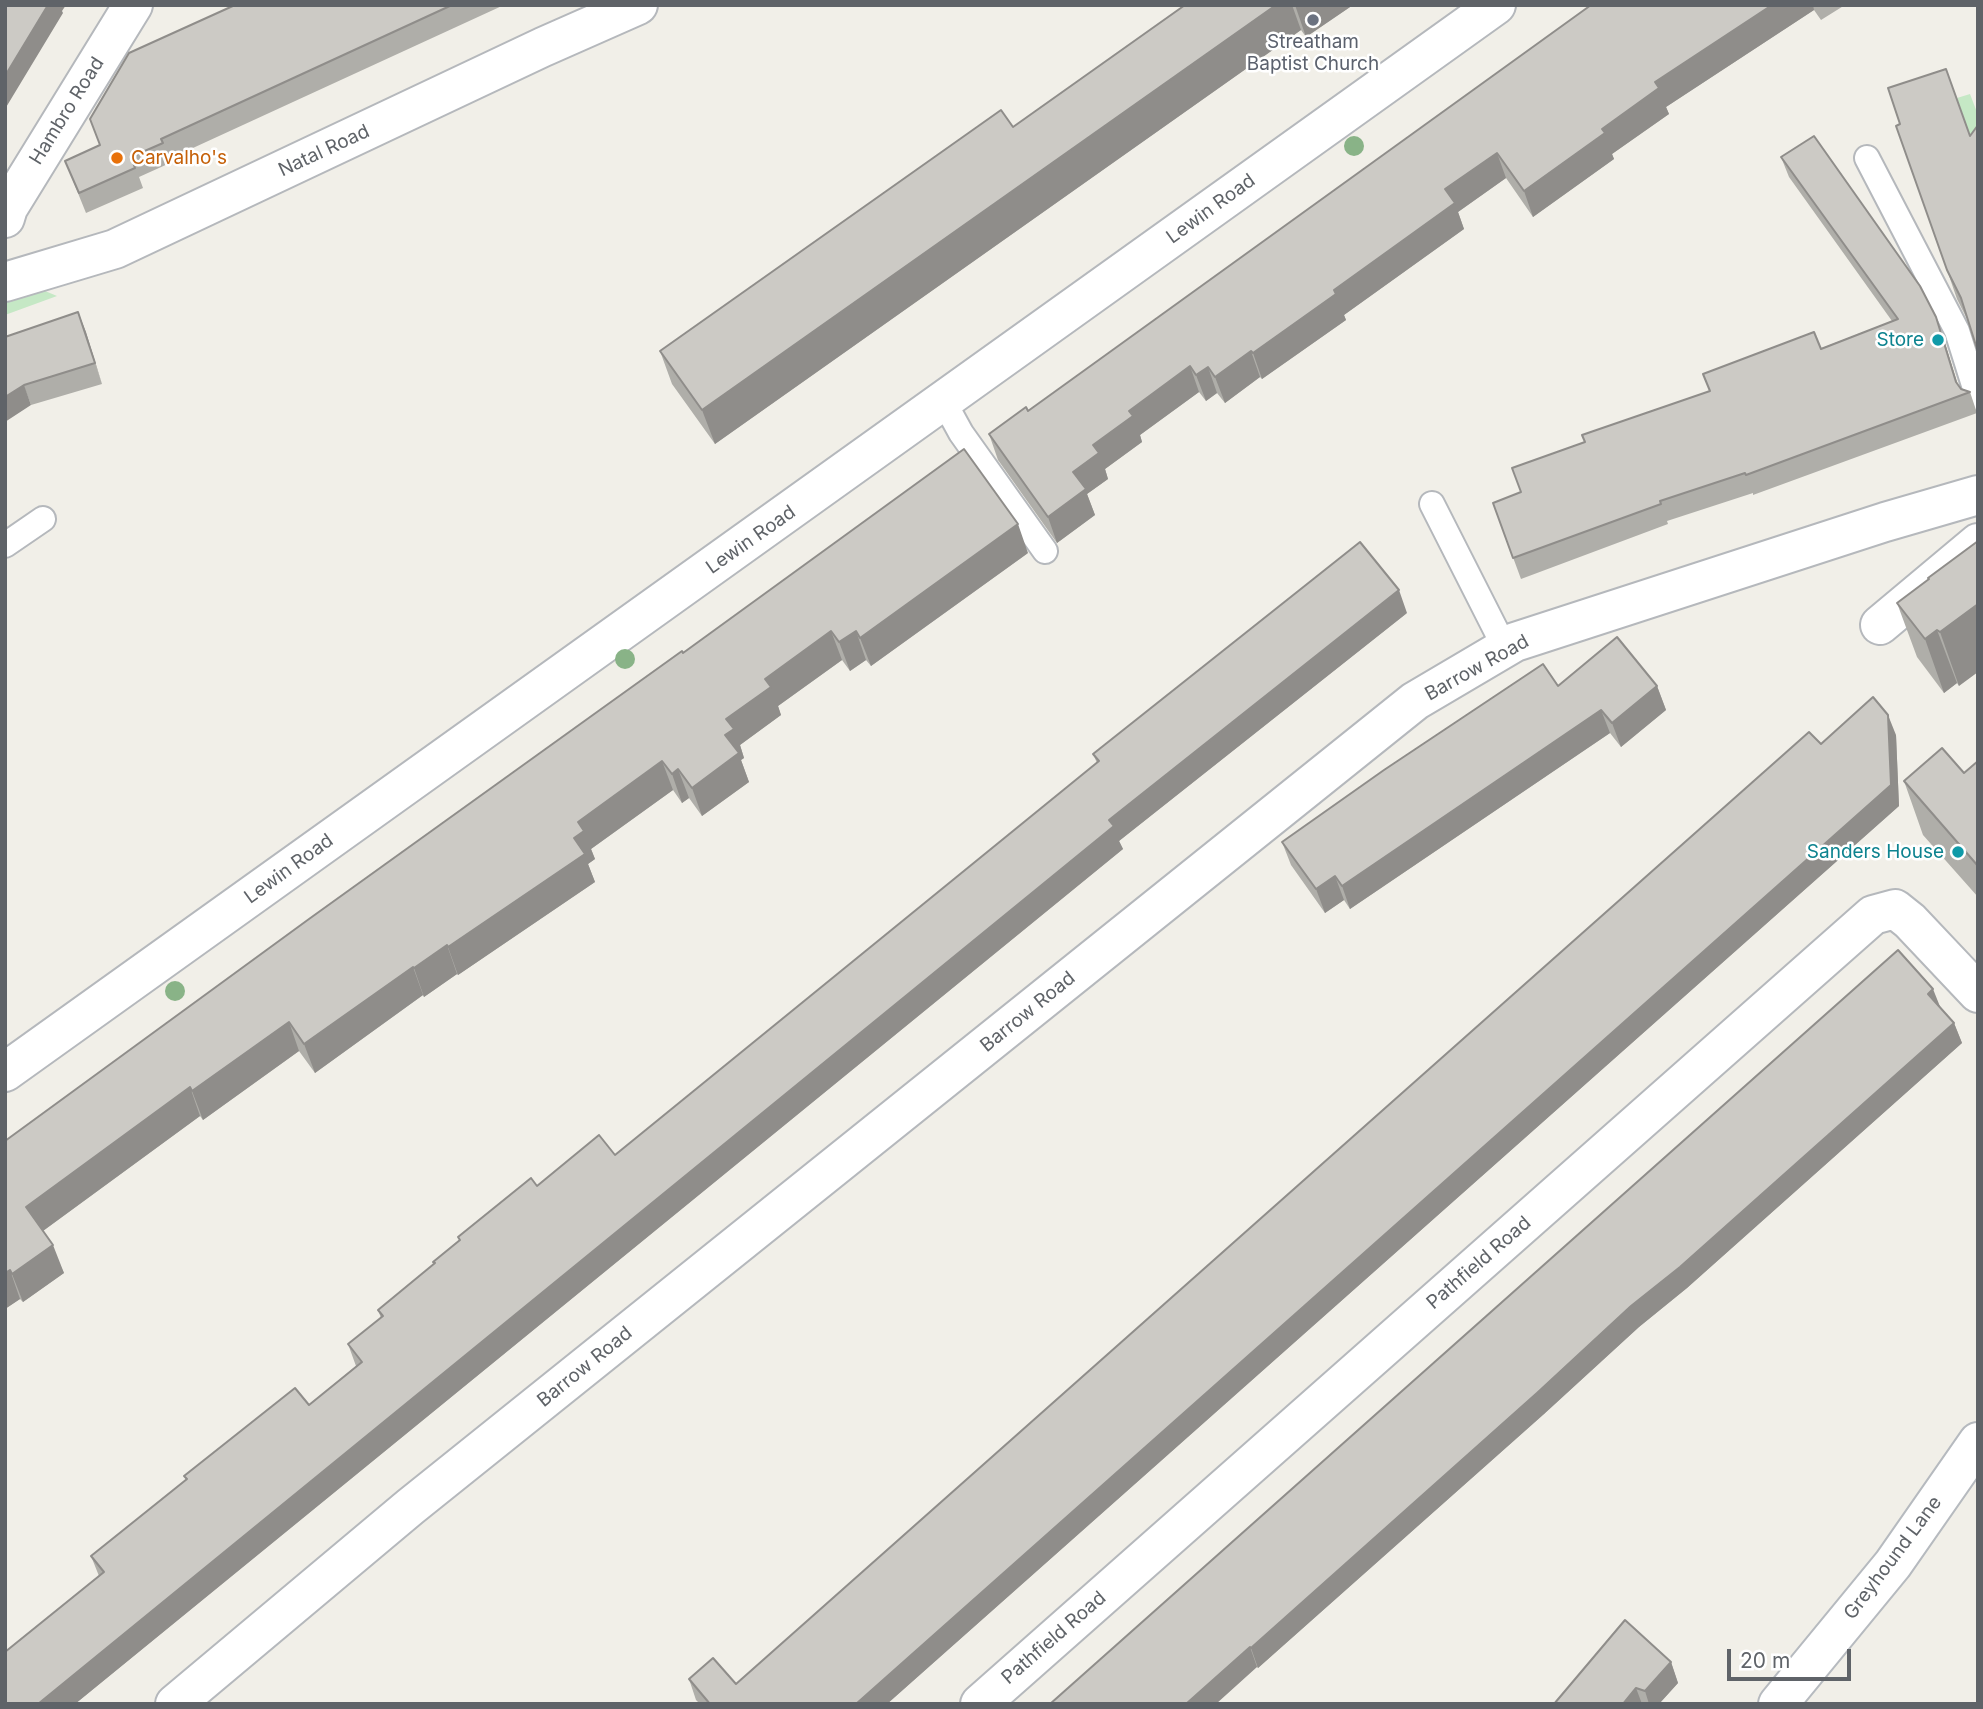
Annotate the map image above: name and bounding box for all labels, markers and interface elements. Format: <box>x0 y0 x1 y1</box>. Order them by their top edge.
marker: Streatham Baptist Church <box>1305 12 1321 28</box>
place label: Streatham Baptist Church <box>1247 31 1379 75</box>
street label: Hambro Road <box>25 53 109 169</box>
street label: Natal Road <box>275 120 373 182</box>
place label: Carvalho's <box>131 147 227 169</box>
marker: Carvalho's <box>109 150 125 166</box>
street label: Lewin Road <box>1162 169 1260 249</box>
place label: Store <box>1876 329 1924 351</box>
marker: Store <box>1930 332 1946 348</box>
street label: Lewin Road <box>702 501 800 579</box>
street label: Barrow Road <box>1421 630 1533 706</box>
street label: Lewin Road <box>240 829 338 909</box>
place label: Sanders House <box>1807 841 1944 863</box>
marker: Sanders House <box>1950 844 1966 860</box>
street label: Barrow Road <box>976 967 1080 1057</box>
street label: Pathfield Road <box>1422 1212 1536 1314</box>
street label: Barrow Road <box>533 1322 637 1412</box>
street label: Greyhound Lane <box>1839 1492 1947 1624</box>
street label: Pathfield Road <box>997 1587 1111 1689</box>
scale bar <box>1731 1636 1855 1680</box>
text: 20 m <box>1740 1648 1790 1673</box>

